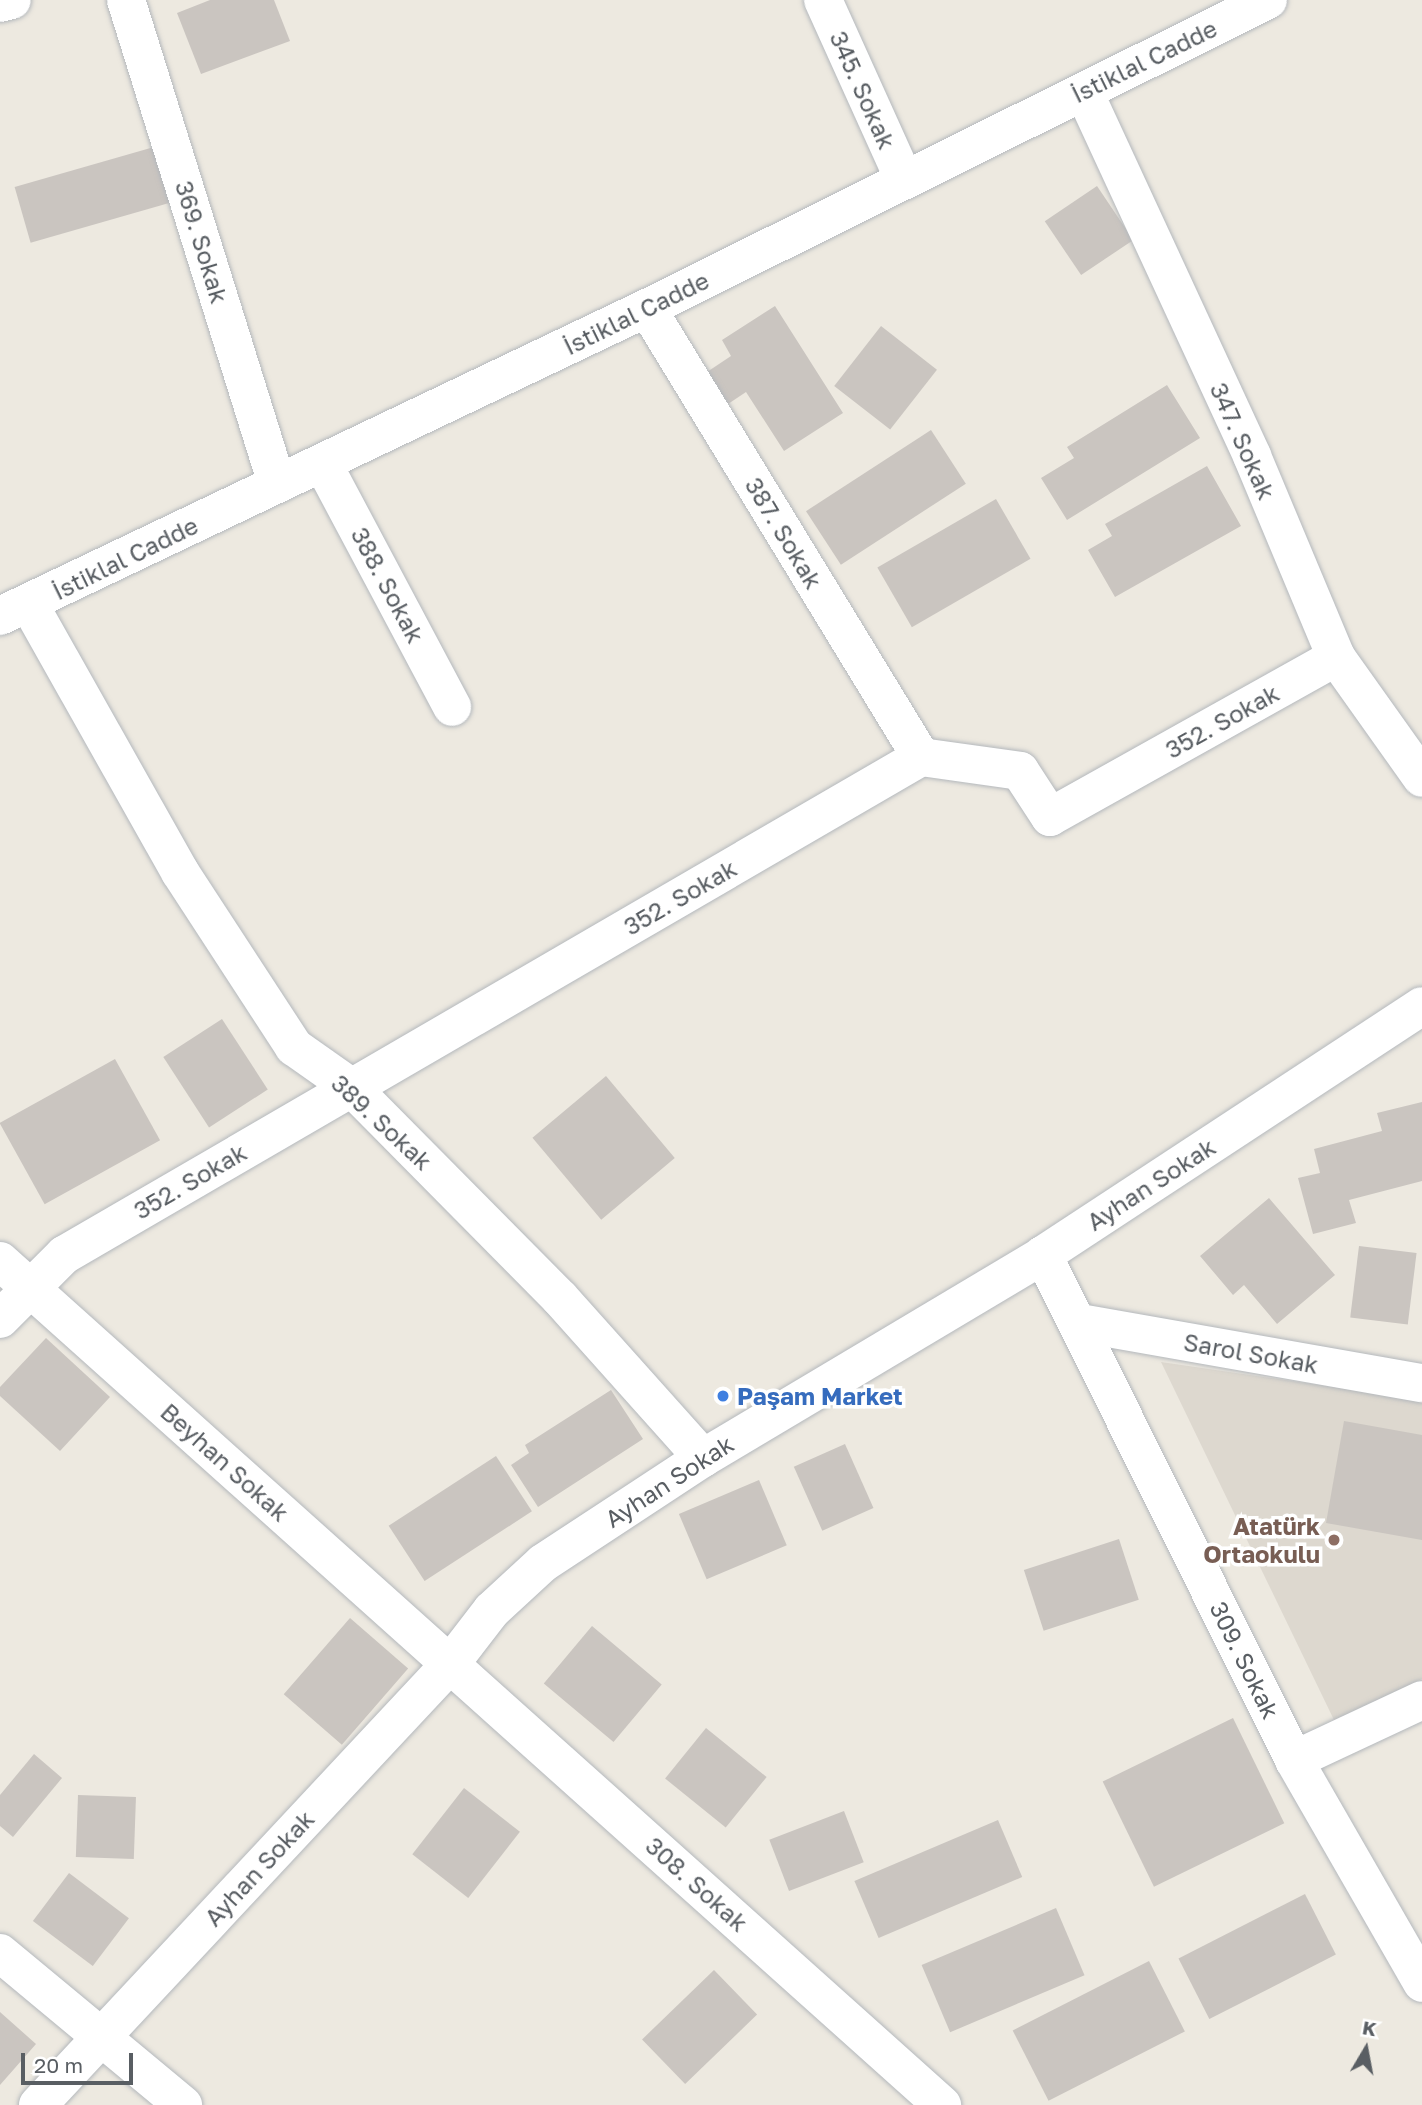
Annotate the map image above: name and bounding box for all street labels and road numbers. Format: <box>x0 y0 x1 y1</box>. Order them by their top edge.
street label: İstiklal Cadde <box>1067 13 1221 109</box>
street label: 345. Sokak <box>824 27 902 153</box>
street label: 369. Sokak <box>170 177 234 307</box>
street label: İstiklal Cadde <box>559 265 713 361</box>
street label: 347. Sokak <box>1204 378 1282 504</box>
street label: 387. Sokak <box>740 472 828 594</box>
street label: İstiklal Cadde <box>48 510 202 606</box>
street label: 388. Sokak <box>346 522 430 648</box>
street label: 352. Sokak <box>1160 678 1284 764</box>
street label: 352. Sokak <box>619 853 741 941</box>
street label: 389. Sokak <box>326 1068 438 1176</box>
street label: Ayhan Sokak <box>1081 1132 1221 1236</box>
street label: 352. Sokak <box>129 1137 251 1225</box>
street label: Sarol Sokak <box>1181 1327 1321 1379</box>
street label: Beyhan Sokak <box>155 1397 295 1527</box>
street label: Ayhan Sokak <box>599 1429 739 1533</box>
street label: 309. Sokak <box>1204 1597 1286 1723</box>
street label: Ayhan Sokak <box>198 1804 320 1932</box>
street label: 308. Sokak <box>640 1831 754 1937</box>

